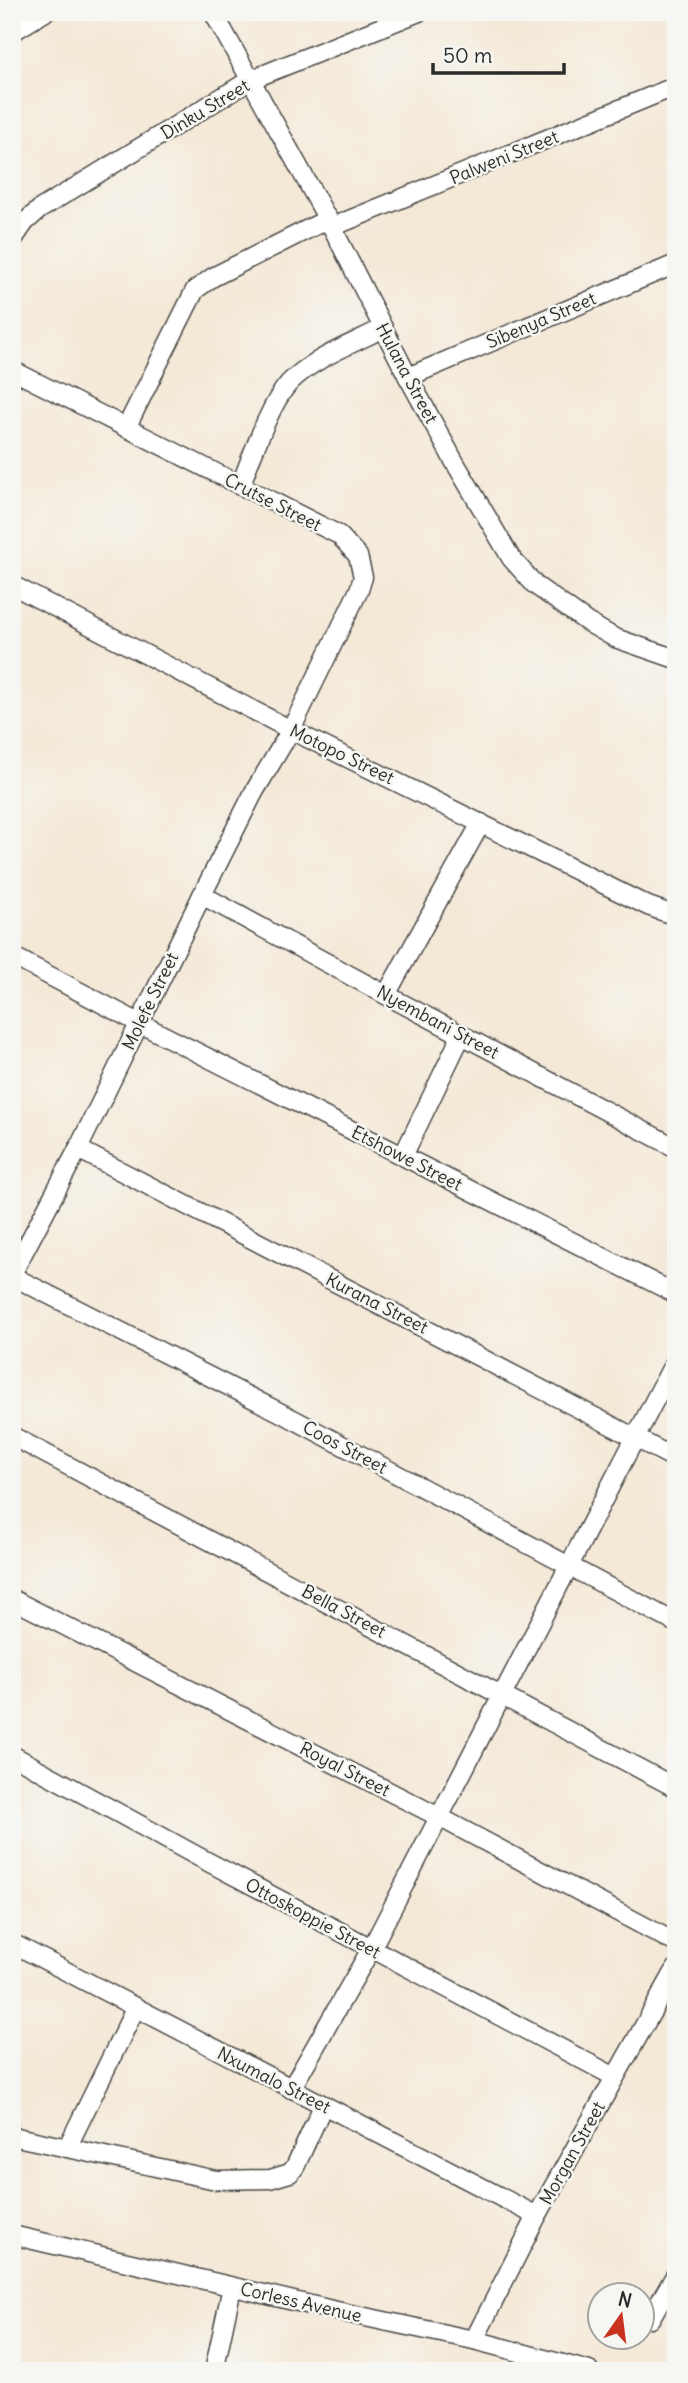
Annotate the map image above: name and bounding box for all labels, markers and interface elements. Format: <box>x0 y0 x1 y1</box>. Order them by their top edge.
scale bar <box>433 32 564 76</box>
text: 50 m <box>443 42 492 69</box>
street label: Dinku Street <box>157 74 253 144</box>
street label: Palweni Street <box>446 125 562 189</box>
street label: Sibenya Street <box>483 287 599 353</box>
street label: Hulana Street <box>371 319 443 427</box>
street label: Crutse Street <box>221 468 325 536</box>
street label: Motopo Street <box>286 719 398 789</box>
street label: Molefe Street <box>116 948 184 1054</box>
street label: Nyembani Street <box>373 980 503 1064</box>
street label: Etshowe Street <box>348 1120 466 1196</box>
street label: Kurana Street <box>322 1267 432 1339</box>
street label: Coos Street <box>299 1415 391 1479</box>
street label: Bella Street <box>298 1579 390 1643</box>
street label: Royal Street <box>296 1736 394 1802</box>
street label: Ottoskoppie Street <box>241 1873 385 1963</box>
street label: Nxumalo Street <box>213 2042 335 2118</box>
street label: Morgan Street <box>534 2097 610 2209</box>
street label: Corless Avenue <box>238 2277 364 2327</box>
north arrow <box>586 2282 656 2352</box>
text: N <box>616 2286 634 2313</box>

